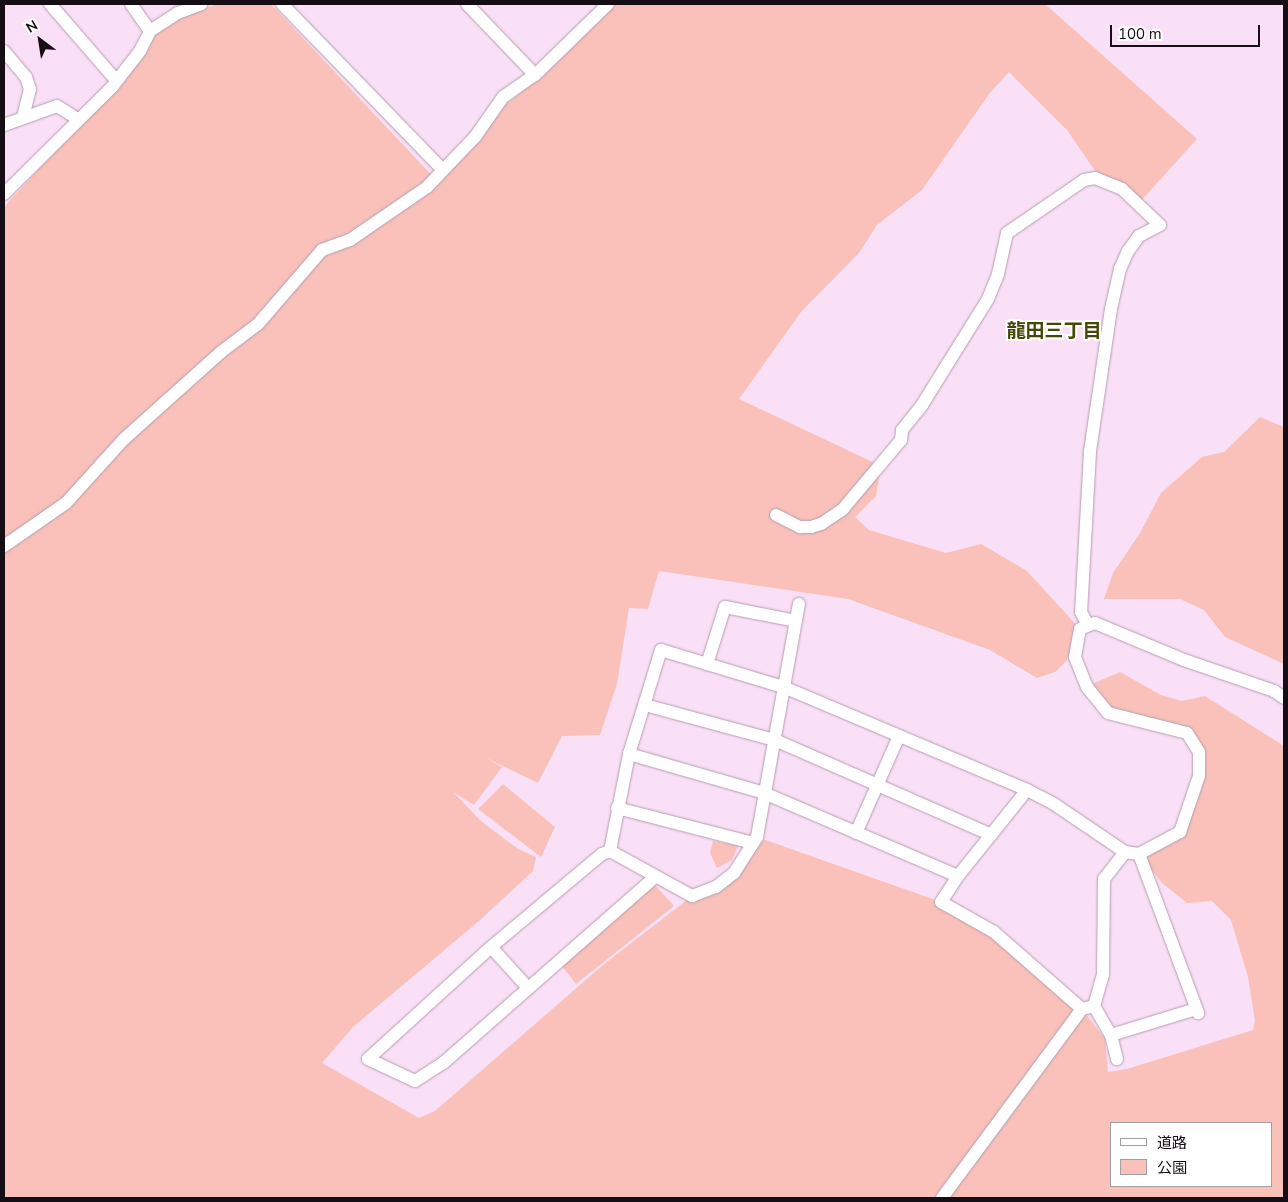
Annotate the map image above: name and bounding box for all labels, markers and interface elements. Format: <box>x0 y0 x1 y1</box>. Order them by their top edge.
north arrow <box>15 15 65 65</box>
scale bar <box>1113 15 1263 47</box>
text: N <box>23 16 41 38</box>
text: 100 m <box>1118 24 1162 44</box>
district label: 龍田三丁目 <box>1007 321 1101 343</box>
legend <box>1110 1122 1273 1187</box>
text: 道路 <box>1157 1133 1187 1153</box>
text: 公園 <box>1157 1158 1187 1178</box>

